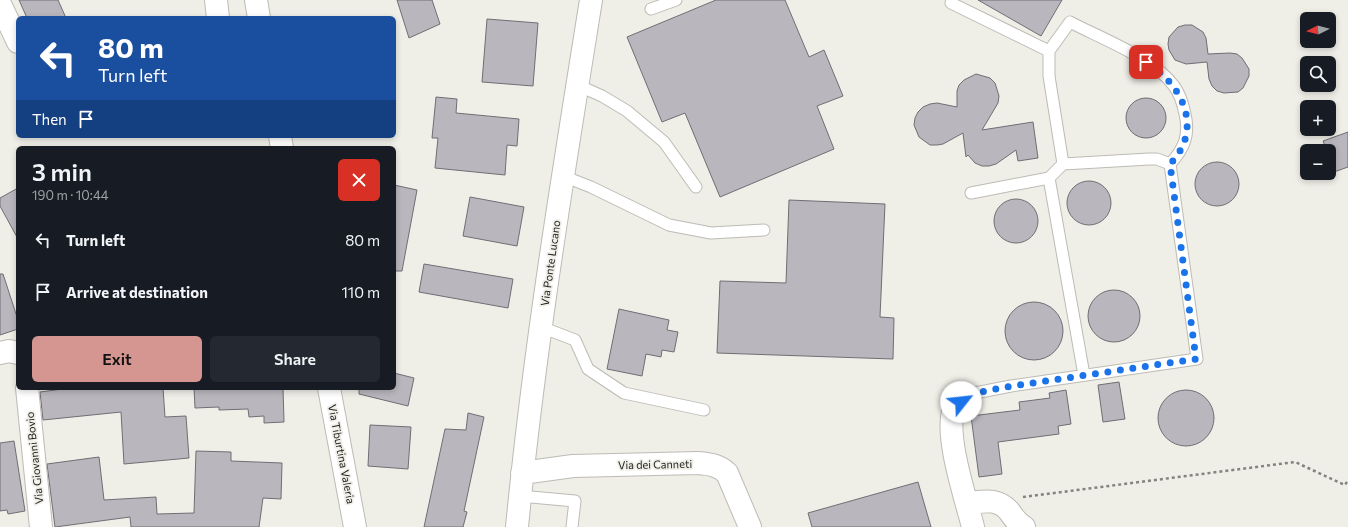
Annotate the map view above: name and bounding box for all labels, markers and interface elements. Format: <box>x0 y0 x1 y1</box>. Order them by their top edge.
north arrow <box>1300 12 1336 48</box>
map controls <box>1300 12 1336 180</box>
text: 80 m <box>98 30 164 64</box>
icon: left <box>32 32 84 84</box>
pin <box>1129 45 1163 79</box>
icon: arrive <box>1135 51 1157 73</box>
button: search <box>1300 56 1336 92</box>
text: Turn left <box>98 64 167 86</box>
button: + <box>1300 100 1336 136</box>
icon: arrive <box>75 108 97 130</box>
text: Then <box>32 110 67 128</box>
button: − <box>1300 144 1336 180</box>
text: 3 min <box>32 157 92 186</box>
button: close <box>338 159 380 201</box>
text: 190 m · 10:44 <box>32 187 109 203</box>
street label: Via Ponte Lucano <box>538 219 563 307</box>
icon: left <box>32 229 54 251</box>
text: Turn left <box>66 231 125 249</box>
text: 80 m <box>345 231 380 249</box>
icon: arrive <box>32 281 54 303</box>
text: Arrive at destination <box>66 283 208 301</box>
text: 110 m <box>341 283 380 301</box>
button: Exit <box>32 336 202 382</box>
button: Share <box>210 336 380 382</box>
position arrow <box>940 381 982 423</box>
street label: Via Tiburtina Valeria <box>326 403 358 505</box>
street label: Via Giovanni Bovio <box>23 411 45 505</box>
street label: Via dei Canneti <box>618 457 692 471</box>

